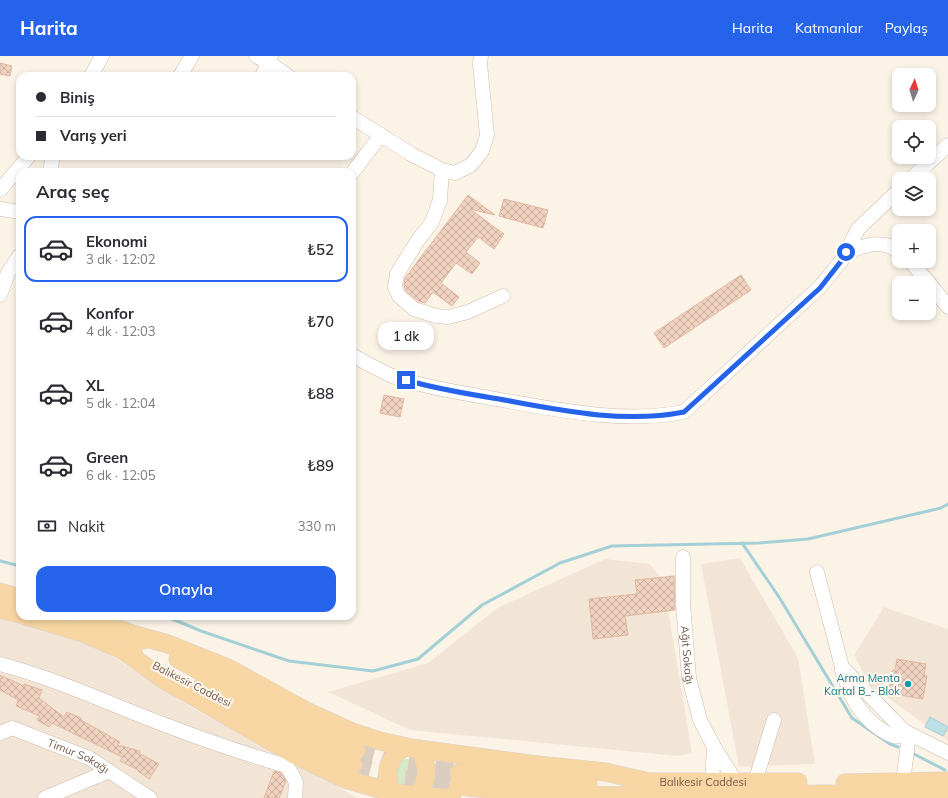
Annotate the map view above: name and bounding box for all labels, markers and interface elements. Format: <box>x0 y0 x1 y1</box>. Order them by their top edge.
text: Harita <box>20 16 78 40</box>
text: Harita <box>732 19 773 37</box>
text: Katmanlar <box>795 19 863 37</box>
text: Paylaş <box>885 19 928 37</box>
north arrow <box>892 68 936 112</box>
map controls <box>892 68 936 320</box>
text: Biniş <box>60 88 95 107</box>
button: locate <box>892 120 936 164</box>
text: Varış yeri <box>60 126 127 145</box>
button: layers <box>892 172 936 216</box>
text: Araç seç <box>36 180 110 203</box>
button: + <box>892 224 936 268</box>
icon: car <box>38 231 74 267</box>
text: Ekonomi <box>86 232 147 251</box>
text: ₺52 <box>307 240 334 259</box>
route start <box>837 243 855 261</box>
text: 3 dk · 12:02 <box>86 251 156 267</box>
button: − <box>892 276 936 320</box>
icon: car <box>38 303 74 339</box>
text: Konfor <box>86 304 134 323</box>
text: ₺70 <box>307 312 334 331</box>
callout: 1 dk <box>378 322 434 350</box>
text: 4 dk · 12:03 <box>86 323 156 339</box>
text: 1 dk <box>393 328 419 344</box>
route end <box>397 371 415 389</box>
icon: car <box>38 375 74 411</box>
text: XL <box>86 376 104 395</box>
text: ₺88 <box>307 384 334 403</box>
text: 5 dk · 12:04 <box>86 395 156 411</box>
icon: car <box>38 447 74 483</box>
text: Green <box>86 448 128 467</box>
text: ₺89 <box>307 456 334 475</box>
text: 6 dk · 12:05 <box>86 467 156 483</box>
icon: cash <box>36 515 58 537</box>
text: Nakit <box>68 517 105 536</box>
text: 330 m <box>298 518 336 534</box>
button: Onayla <box>36 566 336 612</box>
street label: Ağıt Sokağı <box>678 625 697 686</box>
street label: Balıkesir Caddesi <box>150 658 234 710</box>
place label: Arma Menta Kartal B_- Blok <box>824 671 900 698</box>
marker: Arma Menta Kartal B_- Blok <box>903 679 913 689</box>
street label: Timur Sokağı <box>45 735 112 776</box>
street label: Balıkesir Caddesi <box>659 775 747 789</box>

